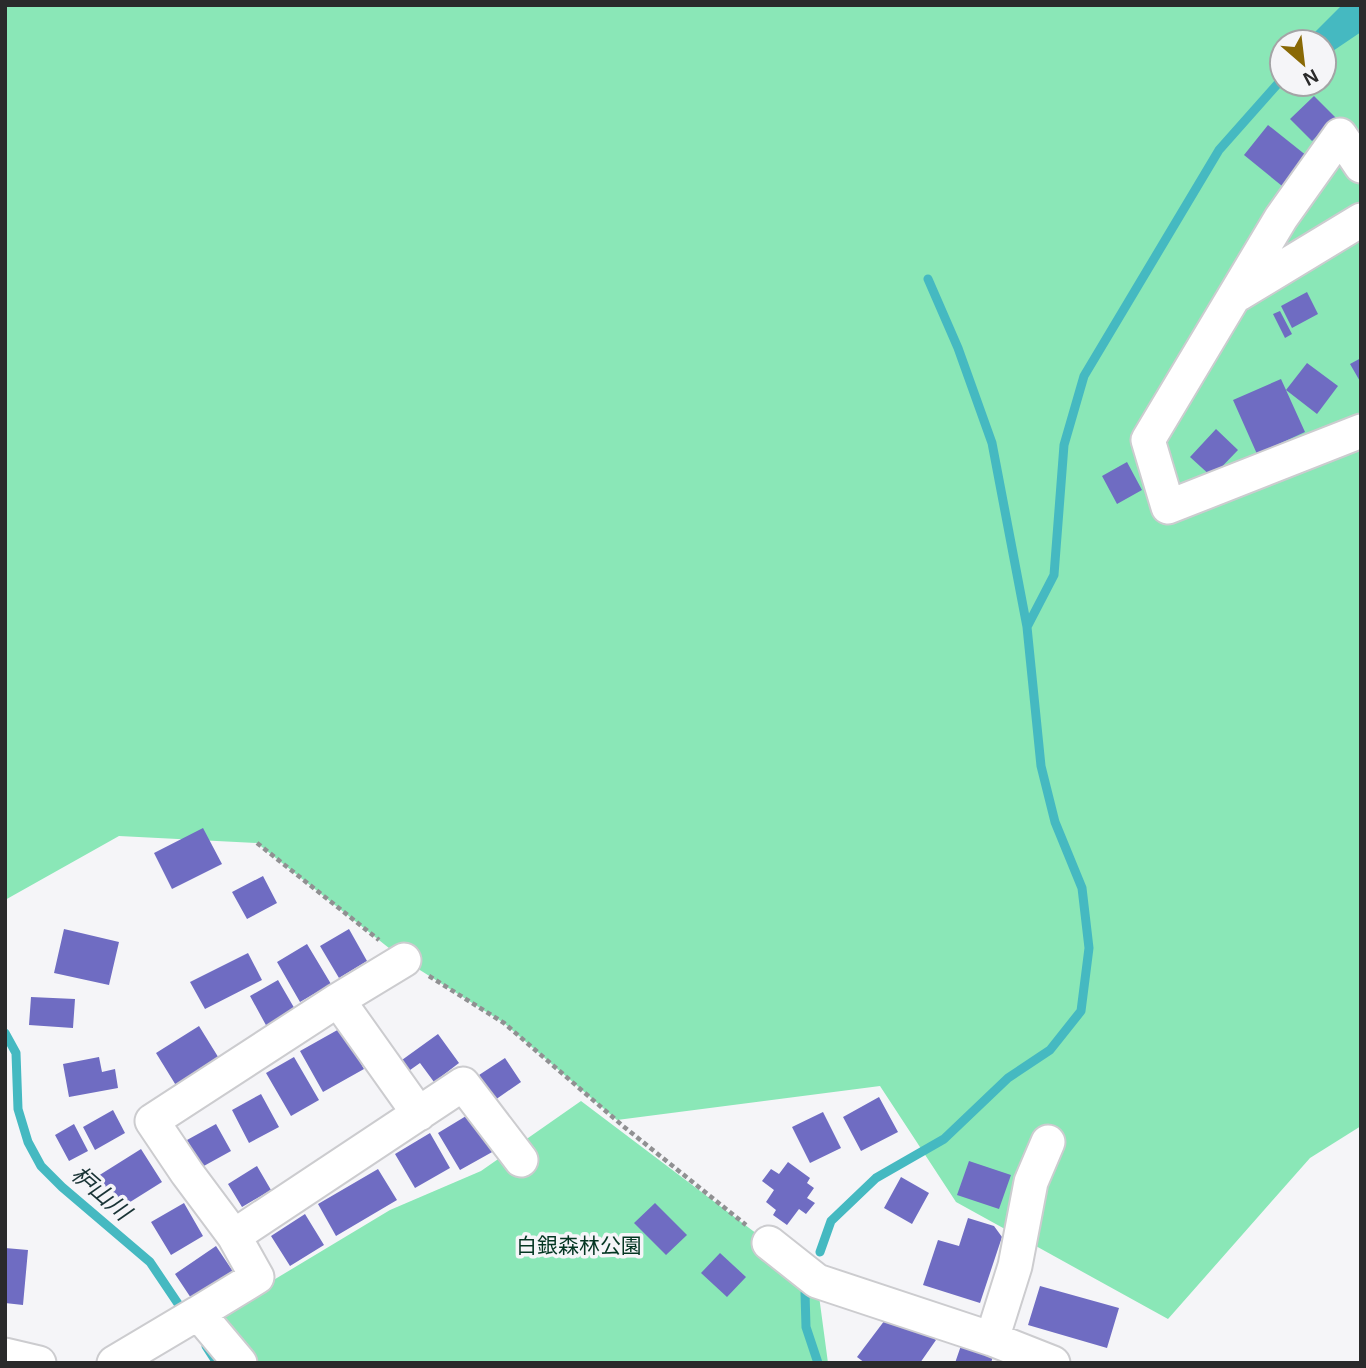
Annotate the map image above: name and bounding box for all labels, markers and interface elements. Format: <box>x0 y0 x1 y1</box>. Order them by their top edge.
north arrow <box>1268 28 1338 98</box>
text: N <box>1300 65 1322 90</box>
water label: 枦山川 <box>66 1161 138 1227</box>
park label: 白銀森林公園 <box>516 1234 642 1257</box>

